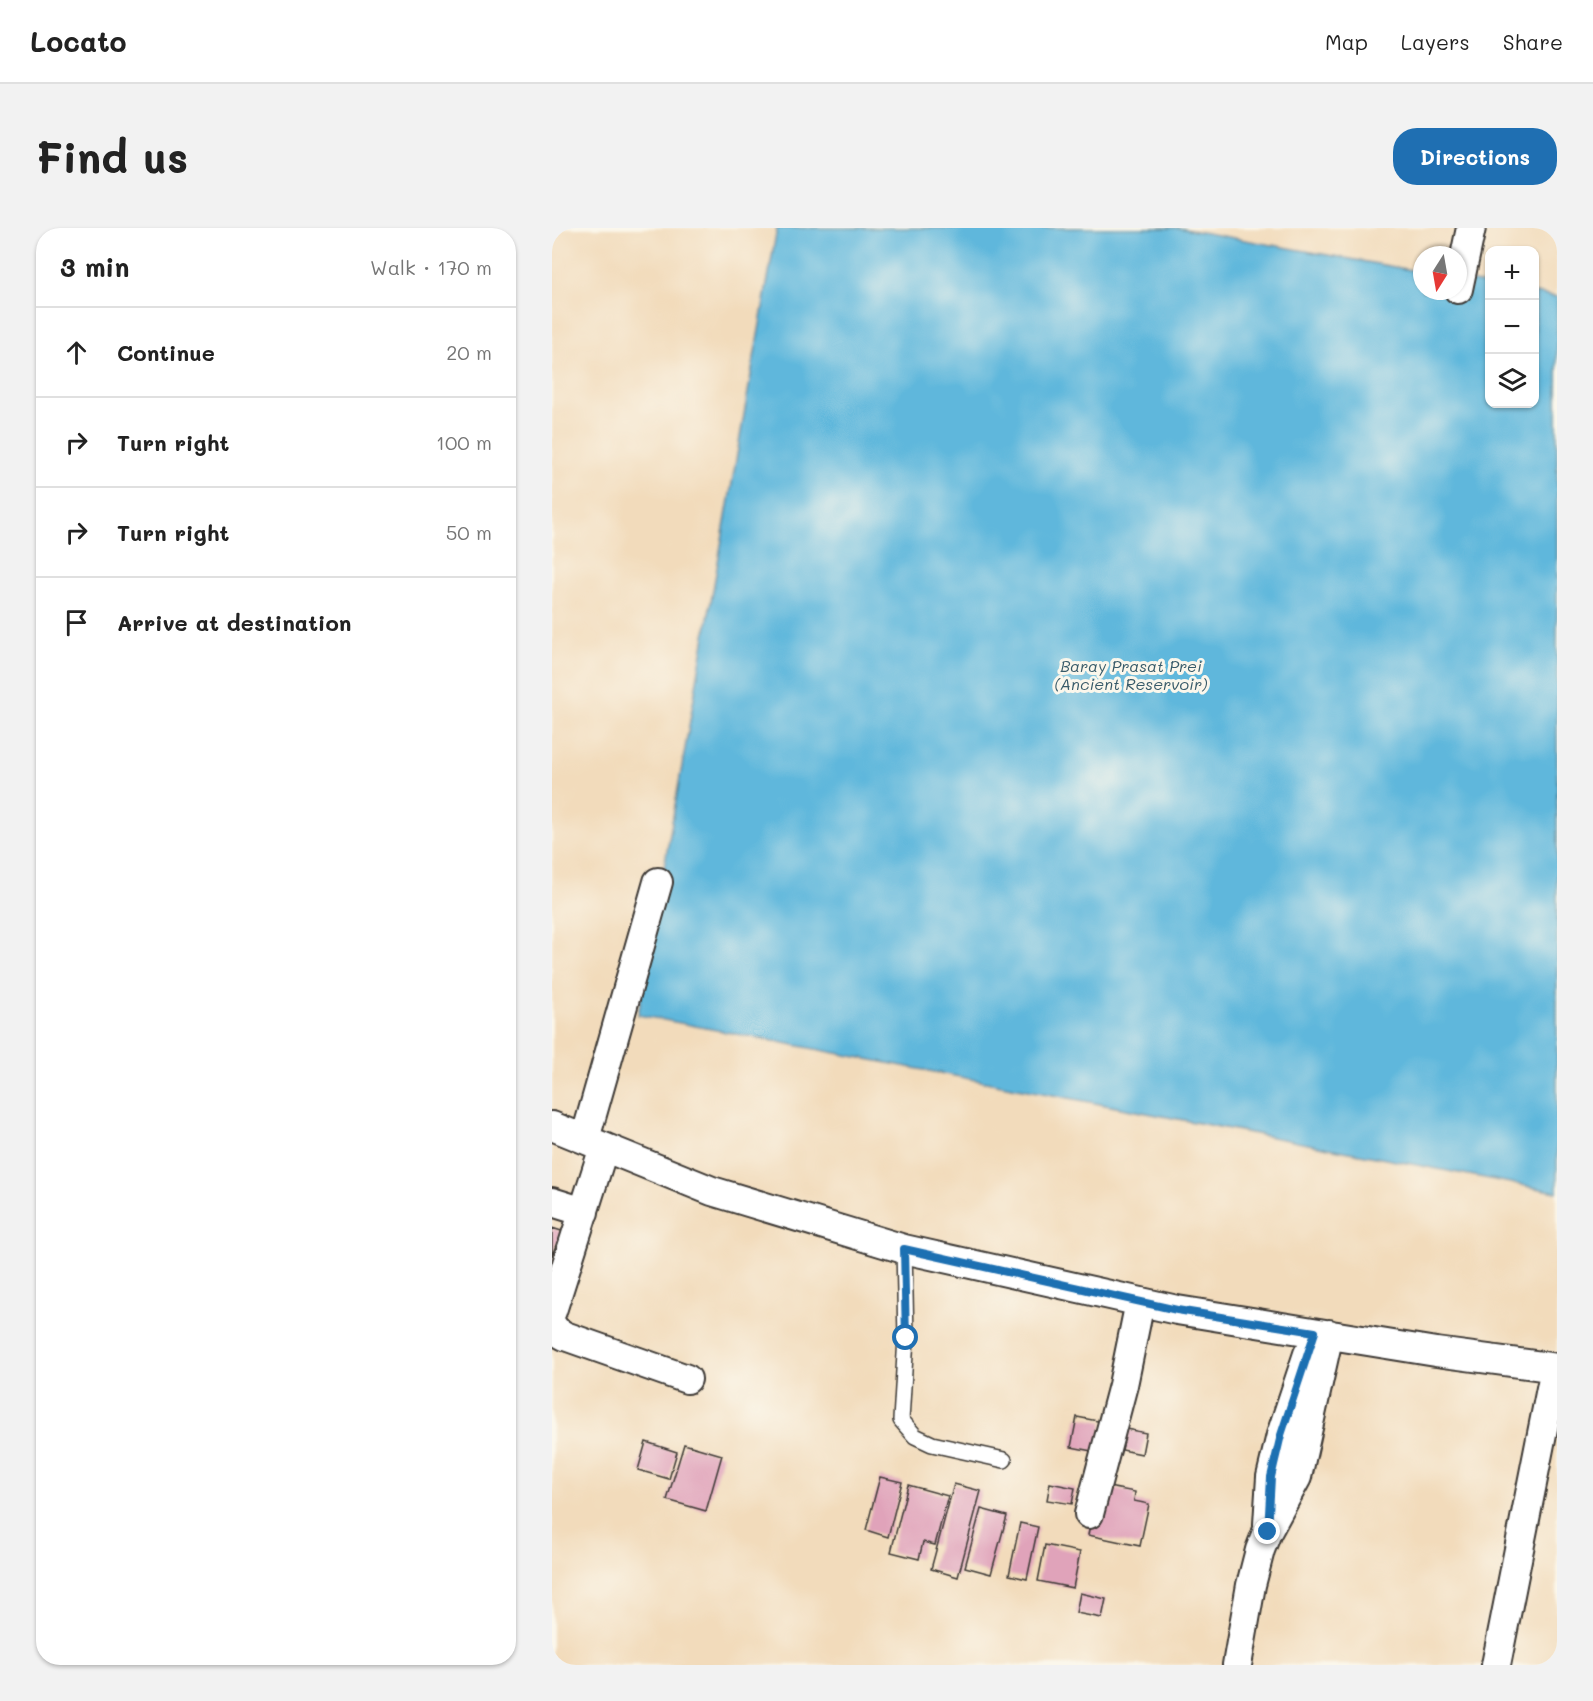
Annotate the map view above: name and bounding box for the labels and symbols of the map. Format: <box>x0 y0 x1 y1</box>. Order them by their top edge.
north arrow <box>1413 246 1467 300</box>
water label: Baray Prasat Prei (Ancient Reservoir) <box>1055 655 1208 694</box>
route start <box>892 1324 918 1350</box>
route end <box>1254 1518 1280 1544</box>

